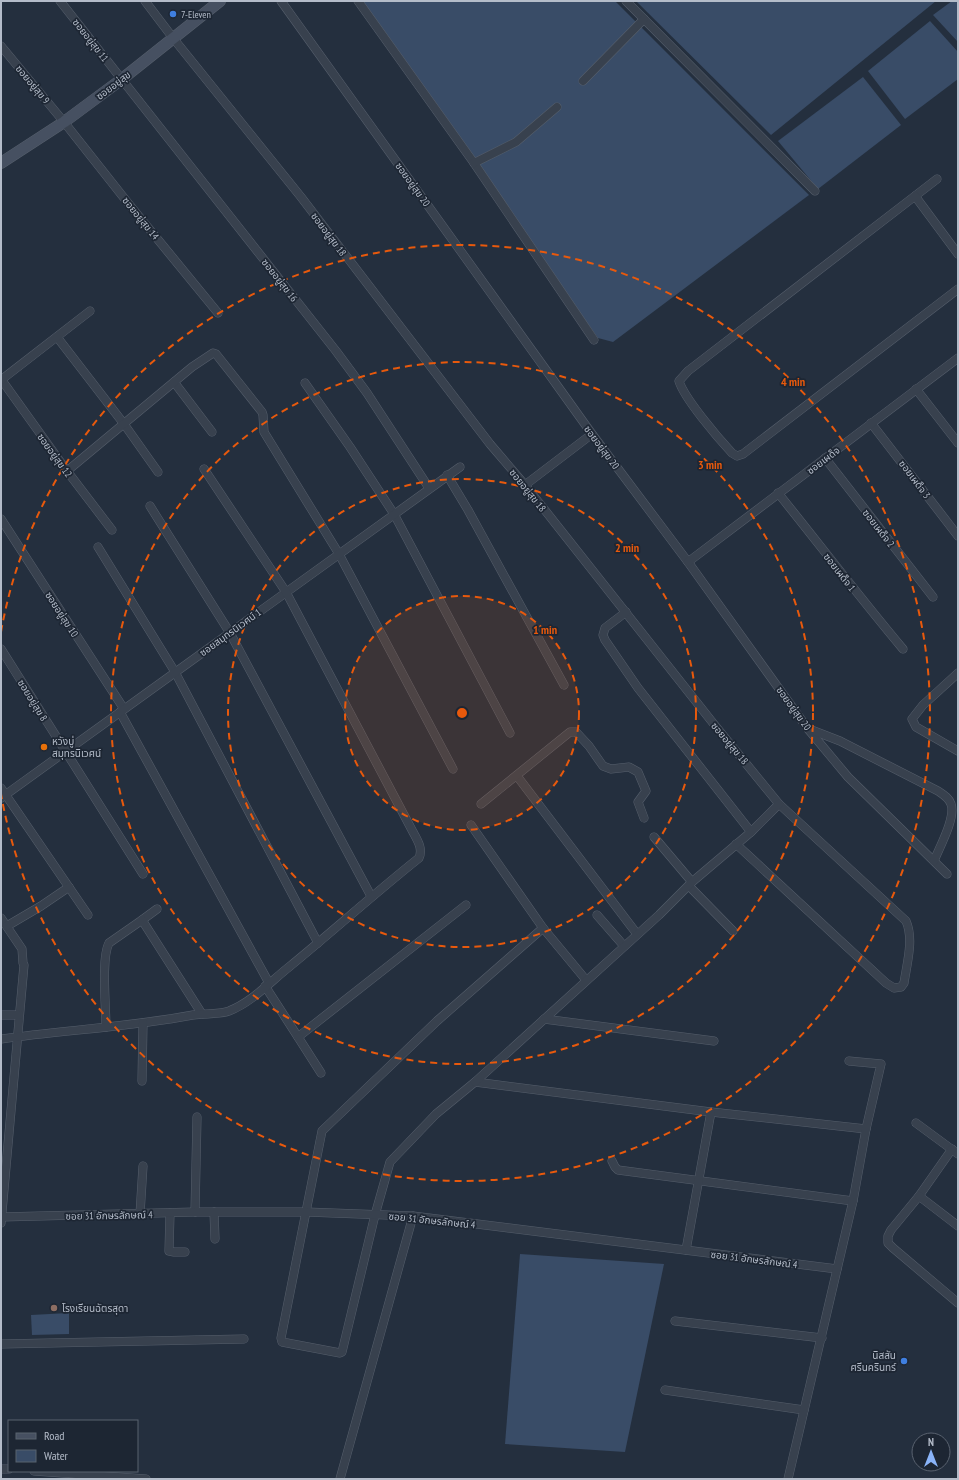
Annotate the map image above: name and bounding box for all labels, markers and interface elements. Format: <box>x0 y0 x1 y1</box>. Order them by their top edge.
place label: 7-Eleven <box>181 8 211 21</box>
marker: 7-Eleven <box>168 9 178 19</box>
street label: ซอยอยู่สุข 11 <box>70 16 111 64</box>
street label: ซอยอยู่สุข 9 <box>13 62 53 106</box>
street label: ซอยอยู่สุข <box>93 68 133 103</box>
street label: ซอยอยู่สุข 20 <box>392 160 433 209</box>
street label: ซอยอยู่สุข 14 <box>119 194 162 243</box>
street label: ซอยอยู่สุข 18 <box>308 210 349 259</box>
street label: ซอยอยู่สุข 16 <box>259 256 301 305</box>
text: 4 min <box>781 374 805 389</box>
street label: ซอยอยู่สุข 20 <box>581 423 623 472</box>
street label: ซอยอยู่สุข 12 <box>34 431 75 480</box>
street label: ซอยเผด็จ <box>804 444 842 477</box>
text: 3 min <box>698 457 722 472</box>
street label: ซอยเผด็จ 3 <box>896 458 933 501</box>
street label: ซอยอยู่สุข 18 <box>506 466 549 514</box>
street label: ซอยเผด็จ 2 <box>860 507 898 550</box>
text: 2 min <box>615 540 639 555</box>
street label: ซอยเผด็จ 1 <box>821 551 859 594</box>
street label: ซอยอยู่สุข 10 <box>42 589 81 640</box>
street label: ซอยสมุทรนิเวศน์ 1 <box>197 606 264 659</box>
text: 1 min <box>533 622 557 637</box>
street label: ซอยอยู่สุข 8 <box>15 677 50 724</box>
street label: ซอยอยู่สุข 20 <box>773 684 814 733</box>
centre of rings <box>455 706 469 720</box>
street label: ซอยอยู่สุข 18 <box>708 720 751 767</box>
place label: หวังบู่ สมุทรนิเวศน์ <box>52 735 101 760</box>
marker: หวังบู่ สมุทรนิเวศน์ <box>39 742 49 752</box>
street label: ซอย 31 อักษรลักษณ์ 4 <box>65 1208 153 1223</box>
street label: ซอย 31 อักษรลักษณ์ 4 <box>388 1209 477 1232</box>
street label: ซอย 31 อักษรลักษณ์ 4 <box>710 1248 799 1271</box>
place label: โรงเรียนฉัตรสุดา <box>62 1302 128 1315</box>
marker: โรงเรียนฉัตรสุดา <box>49 1303 59 1313</box>
place label: นิสสัน ศรีนครินทร์ <box>851 1349 896 1374</box>
marker: นิสสัน ศรีนครินทร์ <box>899 1356 909 1366</box>
legend <box>8 1420 138 1472</box>
text: Road <box>44 1428 64 1443</box>
north arrow <box>911 1432 951 1472</box>
text: N <box>928 1435 934 1449</box>
text: Water <box>44 1448 69 1463</box>

